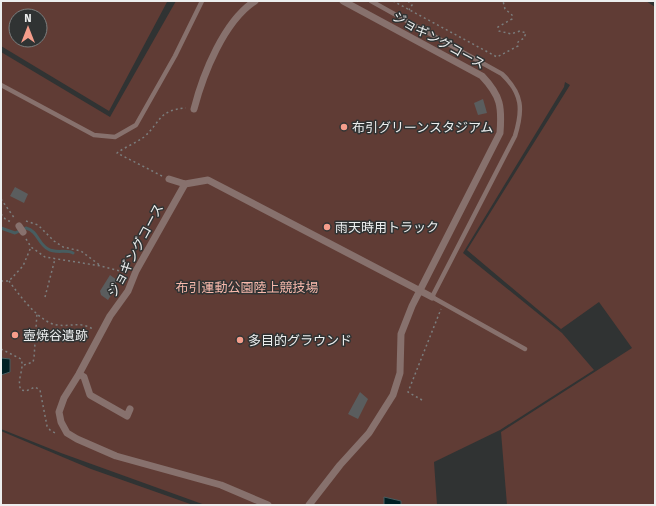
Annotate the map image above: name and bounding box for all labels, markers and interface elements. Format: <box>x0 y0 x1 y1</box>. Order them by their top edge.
north arrow <box>8 8 48 48</box>
street label: ジョギングコース <box>390 9 488 72</box>
text: N <box>24 12 32 25</box>
place label: 布引グリーンスタジアム <box>352 120 493 135</box>
marker: 布引グリーンスタジアム <box>339 122 349 132</box>
street label: ジョギングコース <box>105 201 166 299</box>
place label: 雨天時用トラック <box>335 220 439 235</box>
marker: 雨天時用トラック <box>322 222 332 232</box>
park label: 布引運動公園陸上競技場 <box>175 280 319 295</box>
place label: 壺焼谷遺跡 <box>23 328 88 343</box>
marker: 壺焼谷遺跡 <box>10 330 20 340</box>
place label: 多目的グラウンド <box>248 333 352 348</box>
marker: 多目的グラウンド <box>235 335 245 345</box>

